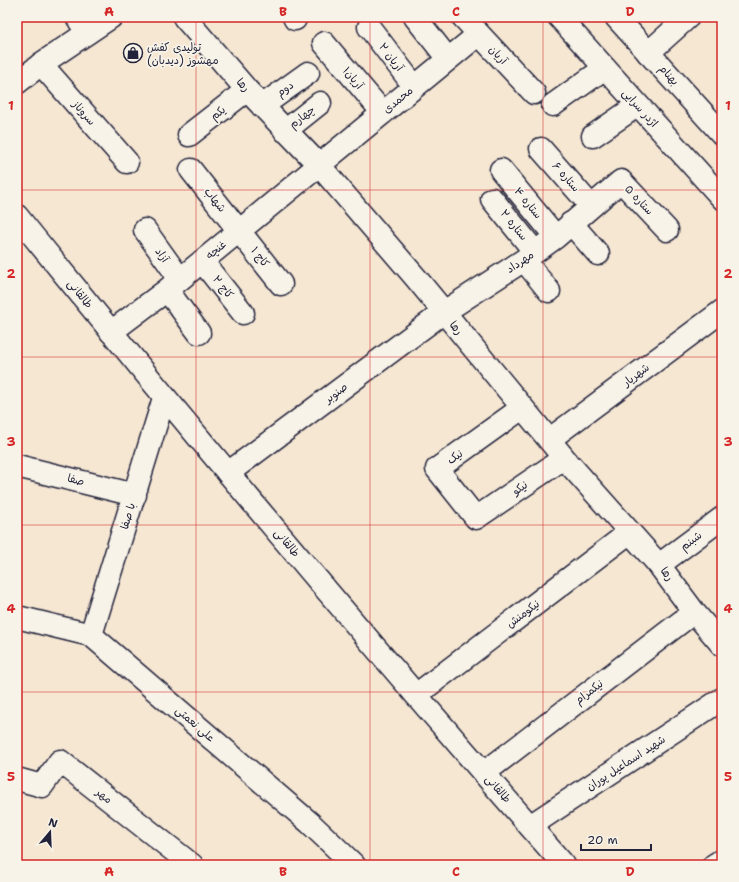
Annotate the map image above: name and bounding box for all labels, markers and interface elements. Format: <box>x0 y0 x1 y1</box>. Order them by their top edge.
text: A <box>104 3 114 20</box>
text: B <box>279 3 287 20</box>
text: C <box>452 3 460 20</box>
text: D <box>625 3 635 20</box>
place label: تولیدی کفش مهشوز (دیدبان) <box>147 40 219 68</box>
street label: آریان ۲ <box>375 40 408 75</box>
shop icon: تولیدی کفش مهشوز (دیدبان) <box>122 42 144 64</box>
street label: آریان <box>485 42 511 69</box>
street label: بهنام <box>655 61 682 89</box>
street label: آریان۱ <box>339 64 368 93</box>
street label: رها <box>233 75 253 95</box>
street label: دوم <box>273 78 297 101</box>
street label: محمدی <box>380 83 416 117</box>
street label: اژدر سرایی <box>619 86 661 130</box>
text: 1 <box>8 97 14 114</box>
street label: سروناز <box>68 97 99 129</box>
text: 1 <box>725 97 731 114</box>
street label: یکم <box>207 102 229 124</box>
street label: چهارم <box>286 102 319 133</box>
street label: ستاره ۶ <box>549 159 583 195</box>
street label: ستاره ۵ <box>621 182 657 218</box>
street label: ستاره ۴ <box>511 184 545 222</box>
street label: شهاب <box>201 185 229 215</box>
street label: ستاره ۲ <box>497 206 531 244</box>
street label: غنچه <box>203 237 229 263</box>
street label: کاج ۱ <box>247 244 273 271</box>
street label: آزاد <box>152 245 173 266</box>
street label: مهرداد <box>503 247 537 277</box>
text: 2 <box>6 265 16 282</box>
text: 2 <box>723 265 733 282</box>
street label: کاج ۲ <box>209 272 237 302</box>
street label: طالقانی <box>64 277 96 311</box>
street label: رها <box>446 318 466 338</box>
street label: شهریار <box>619 360 652 391</box>
street label: صنوبر <box>321 379 351 407</box>
text: 3 <box>6 433 16 450</box>
text: 3 <box>723 433 733 450</box>
street label: نیک <box>444 446 466 468</box>
street label: صفا <box>66 471 86 489</box>
street label: نیکو <box>509 477 531 499</box>
street label: با صفا <box>117 501 139 531</box>
street label: طالقانی <box>271 526 303 560</box>
street label: شبنم <box>677 528 706 555</box>
street label: رها <box>657 564 677 584</box>
street label: نیکومنش <box>503 597 543 631</box>
text: 4 <box>6 600 16 617</box>
text: 4 <box>723 600 733 617</box>
street label: نیکمرام <box>572 676 607 708</box>
street label: علی نعمتی <box>172 703 218 745</box>
street label: شهید اسماعیل پوران <box>584 732 668 794</box>
text: 5 <box>7 768 15 785</box>
text: 5 <box>724 768 732 785</box>
street label: طالقانی <box>482 772 514 806</box>
street label: مهر <box>92 784 115 807</box>
north arrow <box>30 812 70 852</box>
text: N <box>47 815 60 832</box>
scale bar <box>581 826 651 852</box>
text: 20 m <box>587 832 618 848</box>
text: A <box>104 863 114 880</box>
text: B <box>279 863 287 880</box>
text: C <box>452 863 460 880</box>
text: D <box>625 863 635 880</box>

